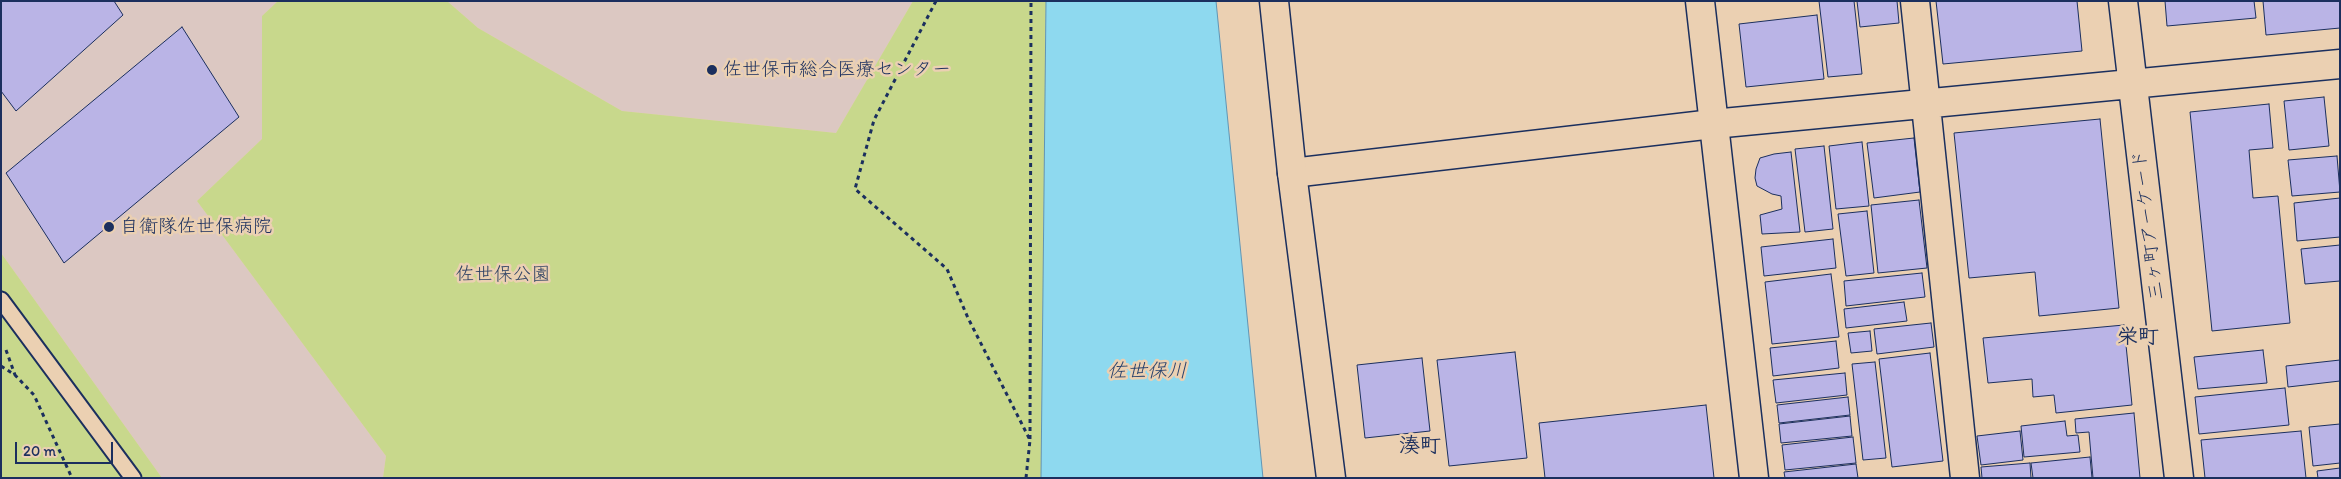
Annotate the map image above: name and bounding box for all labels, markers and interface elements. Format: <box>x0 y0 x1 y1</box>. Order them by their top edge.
place label: 佐世保市総合医療センター <box>723 59 951 81</box>
marker: 佐世保市総合医療センター <box>705 63 719 77</box>
street label: 三ヶ町アーケード <box>2128 149 2170 301</box>
place label: 自衛隊佐世保病院 <box>120 216 272 238</box>
marker: 自衛隊佐世保病院 <box>102 220 116 234</box>
park label: 佐世保公園 <box>456 264 550 286</box>
district label: 栄町 <box>2117 325 2159 351</box>
water label: 佐世保川 <box>1107 360 1187 384</box>
scale bar <box>18 432 115 464</box>
district label: 湊町 <box>1399 434 1441 460</box>
text: 20 m <box>23 442 56 460</box>

